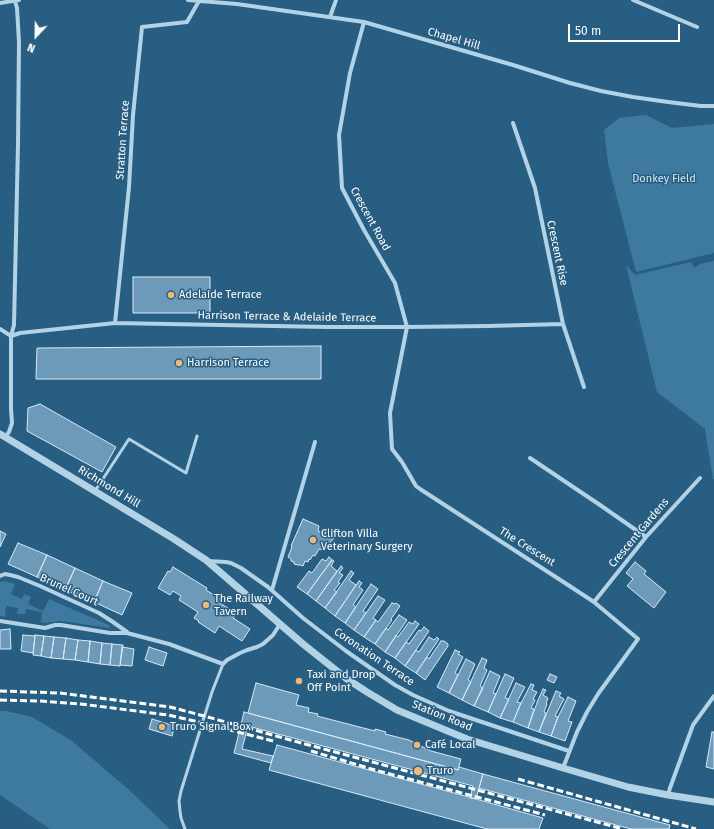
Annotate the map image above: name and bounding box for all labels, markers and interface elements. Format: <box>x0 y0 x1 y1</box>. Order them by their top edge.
north arrow <box>16 16 56 56</box>
scale bar <box>570 16 682 42</box>
text: 50 m <box>575 24 601 38</box>
street label: Chapel Hill <box>426 25 482 53</box>
text: N <box>26 40 37 55</box>
street label: Stratton Terrace <box>114 100 132 180</box>
park label: Donkey Field <box>632 172 696 186</box>
street label: Crescent Road <box>347 185 393 253</box>
street label: Crescent Rise <box>544 219 570 287</box>
place label: Adelaide Terrace <box>179 288 262 302</box>
marker: Adelaide Terrace <box>166 290 176 300</box>
street label: Harrison Terrace & Adelaide Terrace <box>197 309 377 325</box>
place label: Harrison Terrace <box>187 356 269 370</box>
marker: Harrison Terrace <box>174 358 184 368</box>
street label: Richmond Hill <box>75 463 143 511</box>
street label: Crescent Gardens <box>606 496 672 570</box>
street label: The Crescent <box>497 525 557 569</box>
place label: Clifton Villa Veterinary Surgery <box>321 527 413 553</box>
marker: Clifton Villa Veterinary Surgery <box>308 535 318 545</box>
street label: Brunel Court <box>38 571 100 609</box>
place label: The Railway Tavern <box>214 592 273 618</box>
marker: The Railway Tavern <box>201 600 211 610</box>
street label: Coronation Terrace <box>331 625 417 689</box>
place label: Taxi and Drop Off Point <box>307 668 375 694</box>
marker: Taxi and Drop Off Point <box>294 676 304 686</box>
street label: Station Road <box>410 698 474 734</box>
place label: Truro Signal Box <box>170 720 251 734</box>
marker: Truro Signal Box <box>157 722 167 732</box>
place label: Café Local <box>425 738 475 752</box>
marker: Café Local <box>412 740 422 750</box>
place label: Truro <box>427 764 453 778</box>
marker: Truro <box>412 765 424 777</box>

